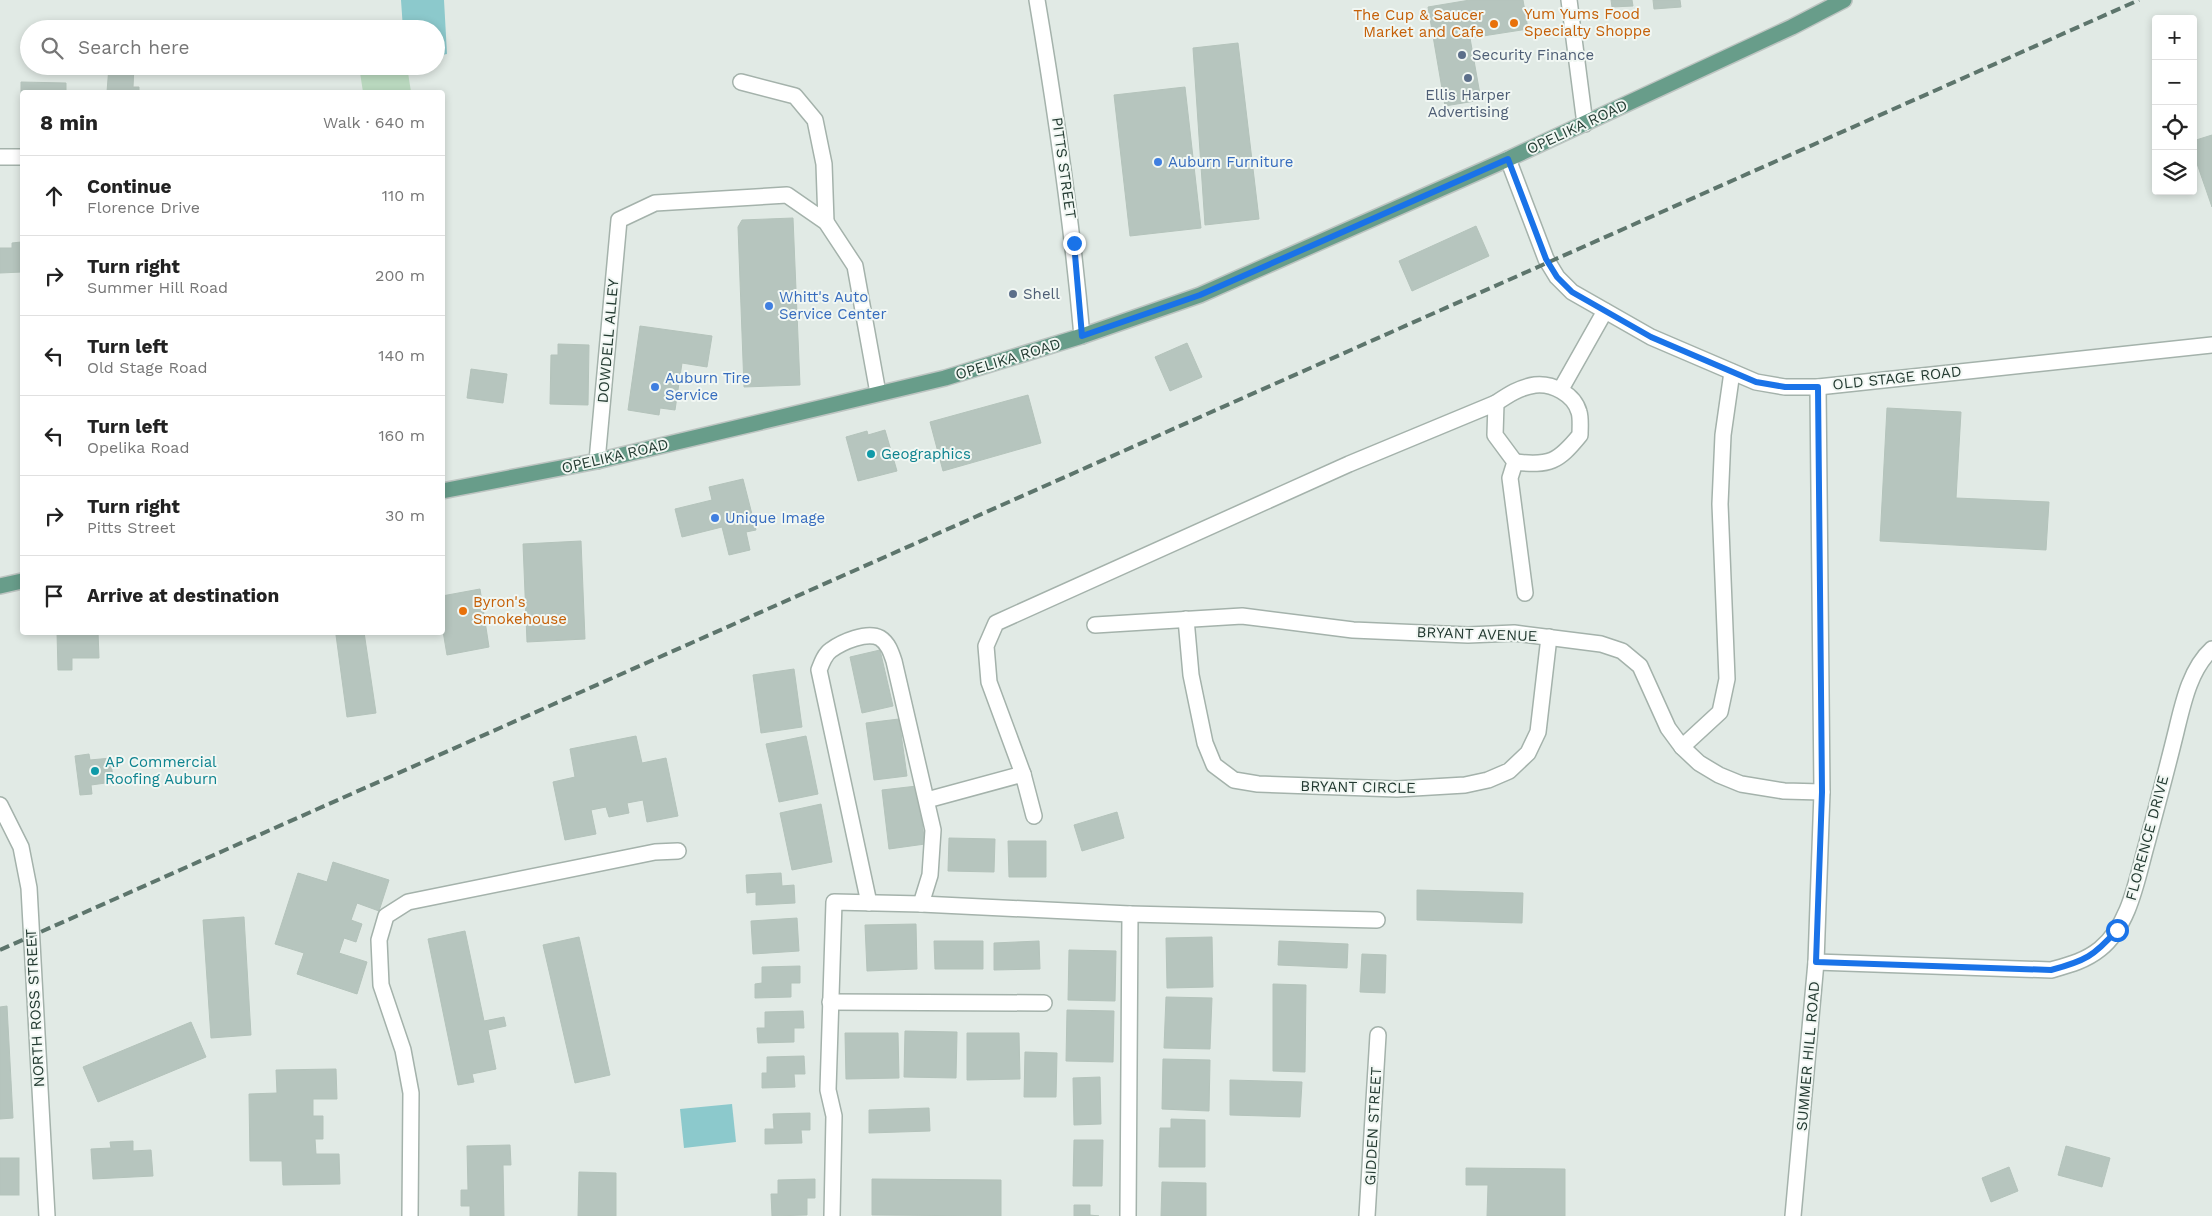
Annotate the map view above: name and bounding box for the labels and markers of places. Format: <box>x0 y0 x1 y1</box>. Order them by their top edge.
place label: Yum Yums Food Specialty Shoppe <box>1524 5 1651 40</box>
place label: The Cup & Saucer Market and Cafe <box>1353 6 1484 41</box>
marker: Yum Yums Food Specialty Shoppe <box>1508 17 1520 29</box>
marker: The Cup & Saucer Market and Cafe <box>1488 18 1500 30</box>
place label: Security Finance <box>1472 46 1594 64</box>
marker: Security Finance <box>1456 49 1468 61</box>
marker: Ellis Harper Advertising <box>1462 72 1474 84</box>
place label: Ellis Harper Advertising <box>1425 86 1511 121</box>
place label: Auburn Furniture <box>1168 153 1293 171</box>
marker: Auburn Furniture <box>1152 156 1164 168</box>
place label: Shell <box>1023 285 1060 303</box>
place label: Whitt's Auto Service Center <box>779 288 887 323</box>
marker: Shell <box>1007 288 1019 300</box>
marker: Whitt's Auto Service Center <box>763 300 775 312</box>
place label: Auburn Tire Service <box>665 369 750 404</box>
marker: Auburn Tire Service <box>649 381 661 393</box>
place label: Geographics <box>881 445 971 463</box>
marker: Geographics <box>865 448 877 460</box>
place label: Unique Image <box>725 509 825 527</box>
marker: Unique Image <box>709 512 721 524</box>
place label: Byron's Smokehouse <box>473 593 567 628</box>
marker: Byron's Smokehouse <box>457 605 469 617</box>
place label: AP Commercial Roofing Auburn <box>105 753 217 788</box>
marker: AP Commercial Roofing Auburn <box>89 765 101 777</box>

